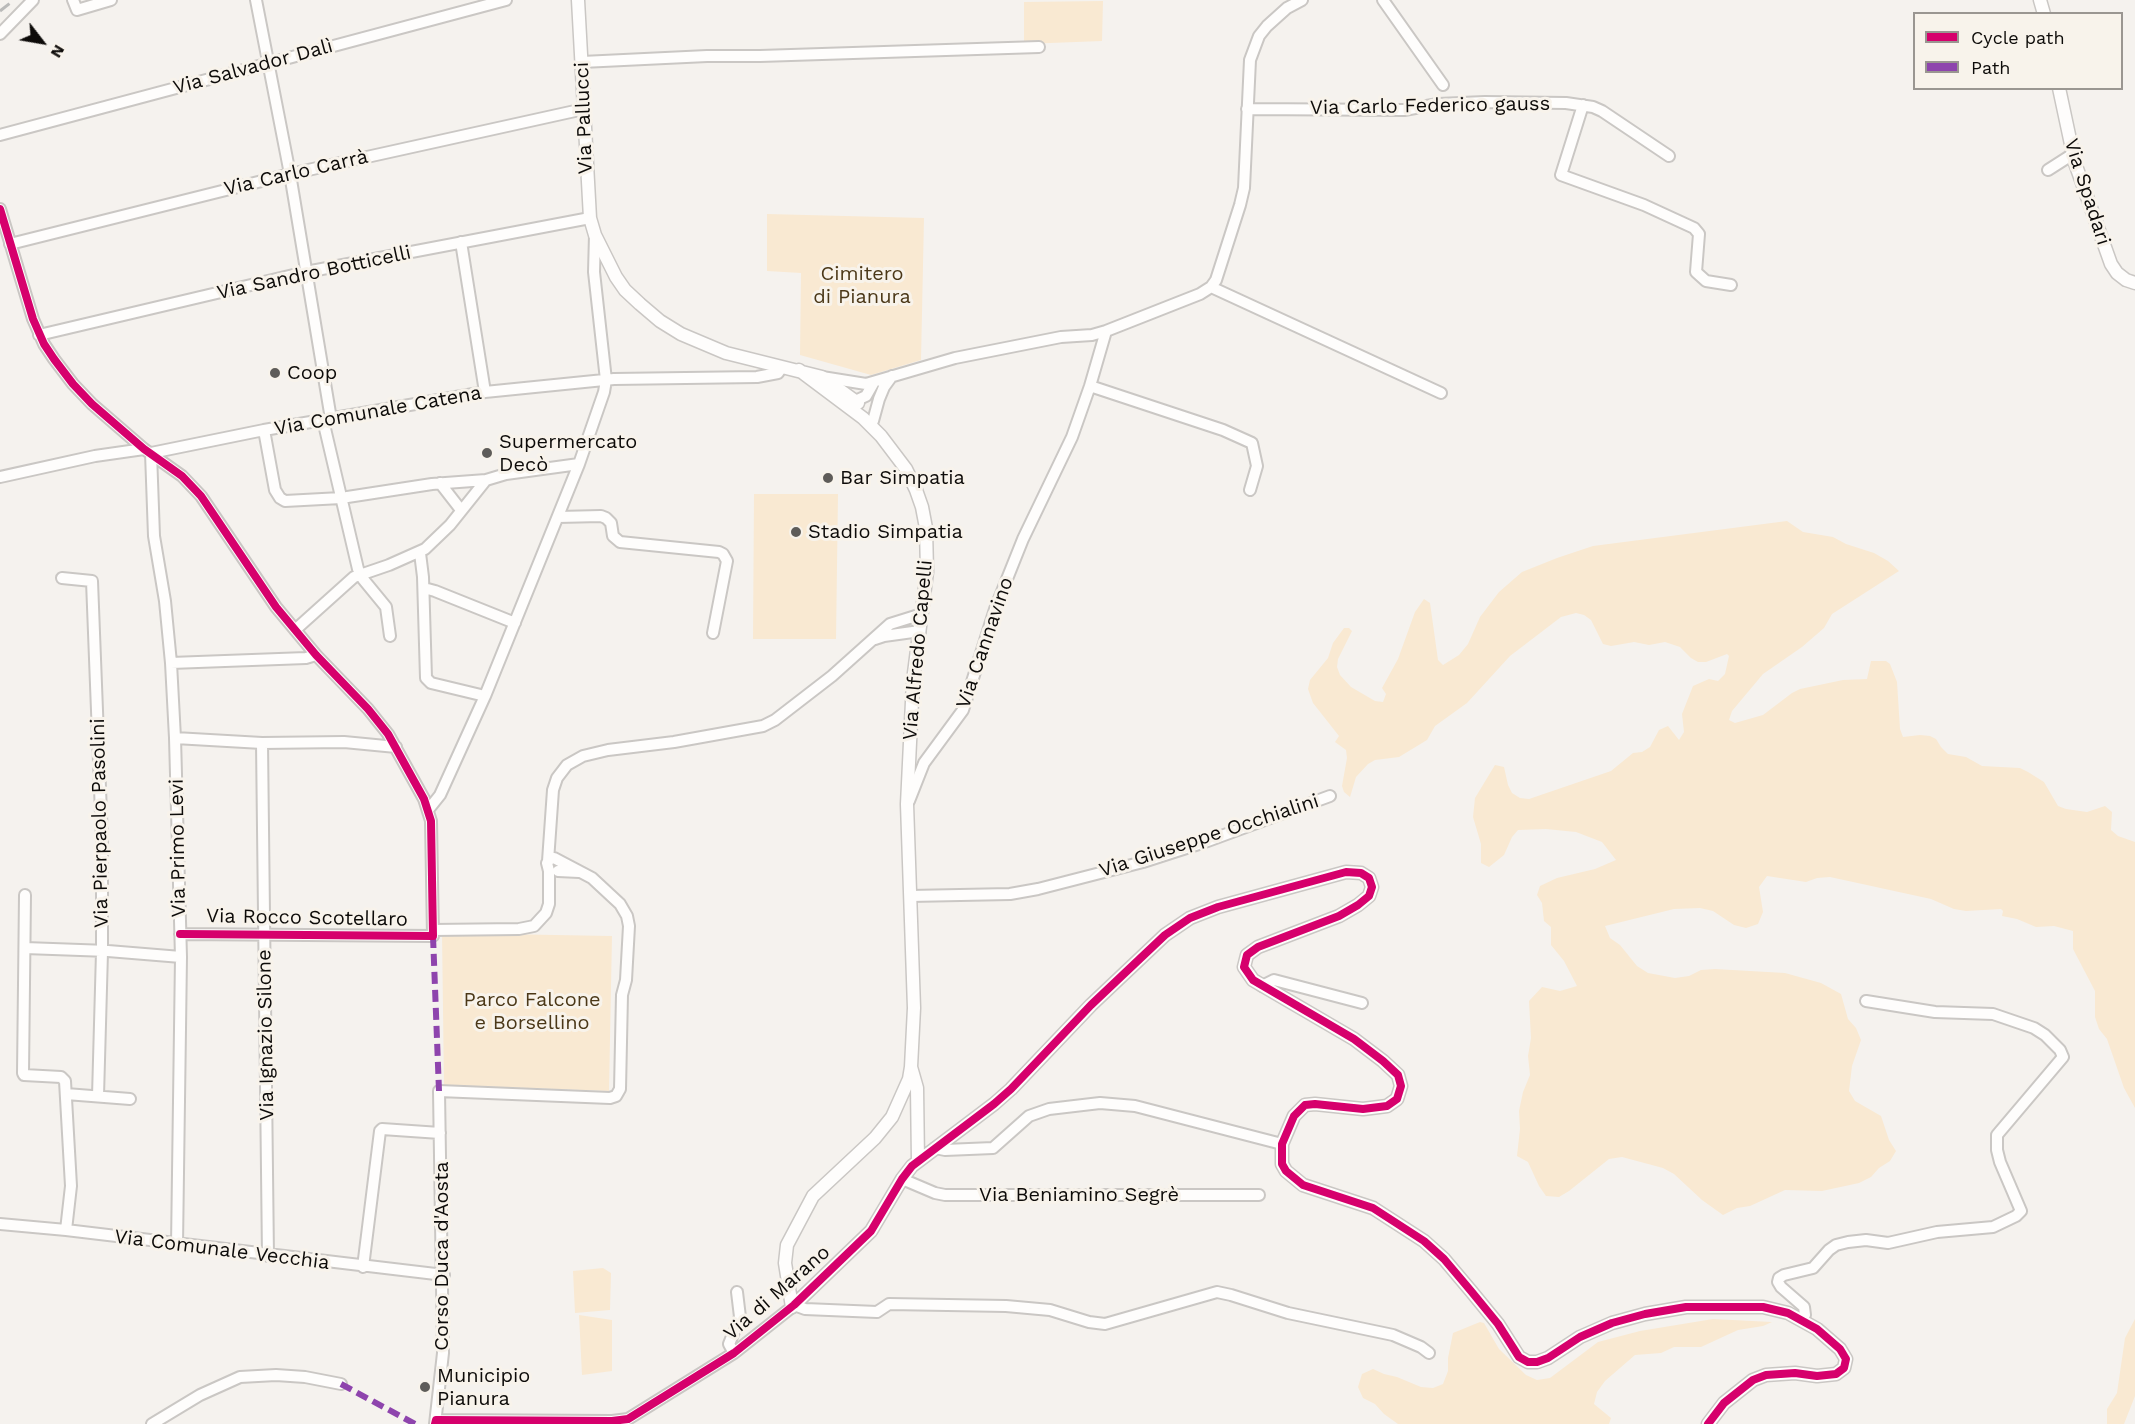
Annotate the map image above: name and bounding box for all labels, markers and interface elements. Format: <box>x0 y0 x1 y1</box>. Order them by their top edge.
north arrow <box>12 12 72 72</box>
legend <box>1913 12 2123 90</box>
text: Cycle path <box>1971 27 2065 48</box>
street label: Via Salvador Dalì <box>171 34 335 100</box>
text: N <box>47 42 69 61</box>
text: Path <box>1971 57 2011 78</box>
street label: Via Pallucci <box>570 61 598 175</box>
street label: Via Carlo Federico gauss <box>1310 92 1550 120</box>
street label: Via Spadari <box>2059 136 2115 248</box>
street label: Via Carlo Carrà <box>222 145 370 201</box>
street label: Via Sandro Botticelli <box>215 241 413 305</box>
park label: Cimitero di Pianura <box>813 262 911 309</box>
place label: Coop <box>287 361 337 385</box>
marker: Coop <box>268 366 282 380</box>
street label: Via Comunale Catena <box>273 381 483 441</box>
place label: Supermercato Decò <box>499 430 637 477</box>
marker: Supermercato Decò <box>480 446 494 460</box>
place label: Bar Simpatia <box>840 466 965 490</box>
marker: Bar Simpatia <box>821 471 835 485</box>
place label: Stadio Simpatia <box>808 520 963 544</box>
marker: Stadio Simpatia <box>789 525 803 539</box>
street label: Via Alfredo Capelli <box>898 559 938 741</box>
street label: Via Cannavino <box>951 574 1019 712</box>
street label: Via Pierpaolo Pasolini <box>86 718 114 928</box>
street label: Via Primo Levi <box>165 778 191 918</box>
street label: Via Giuseppe Occhialini <box>1096 789 1322 883</box>
street label: Via Rocco Scotellaro <box>206 904 408 932</box>
street label: Via Ignazio Silone <box>253 949 279 1121</box>
park label: Parco Falcone e Borsellino <box>463 988 601 1035</box>
street label: Corso Duca d'Aosta <box>430 1161 454 1351</box>
street label: Via Beniamino Segrè <box>979 1183 1179 1207</box>
street label: Via Comunale Vecchia <box>113 1225 331 1275</box>
street label: Via di Marano <box>719 1240 835 1346</box>
place label: Municipio Pianura <box>437 1364 530 1411</box>
marker: Municipio Pianura <box>418 1380 432 1394</box>

